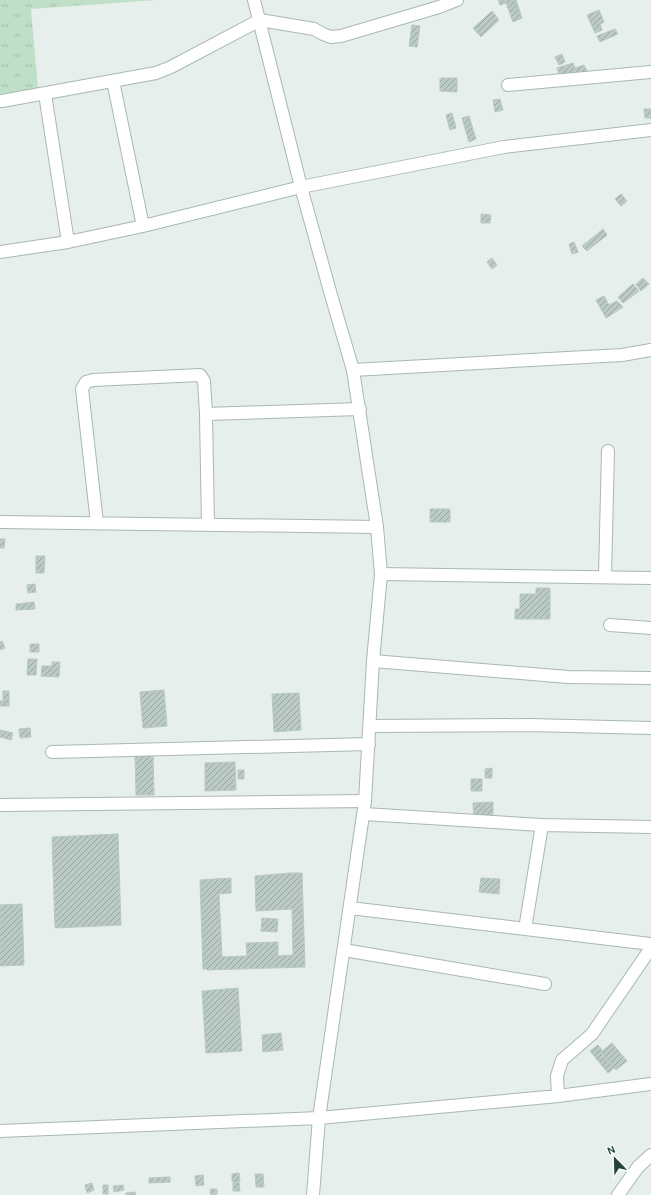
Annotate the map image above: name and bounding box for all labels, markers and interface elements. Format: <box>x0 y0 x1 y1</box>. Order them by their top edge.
north arrow <box>595 1139 635 1179</box>
text: N <box>605 1143 617 1158</box>

